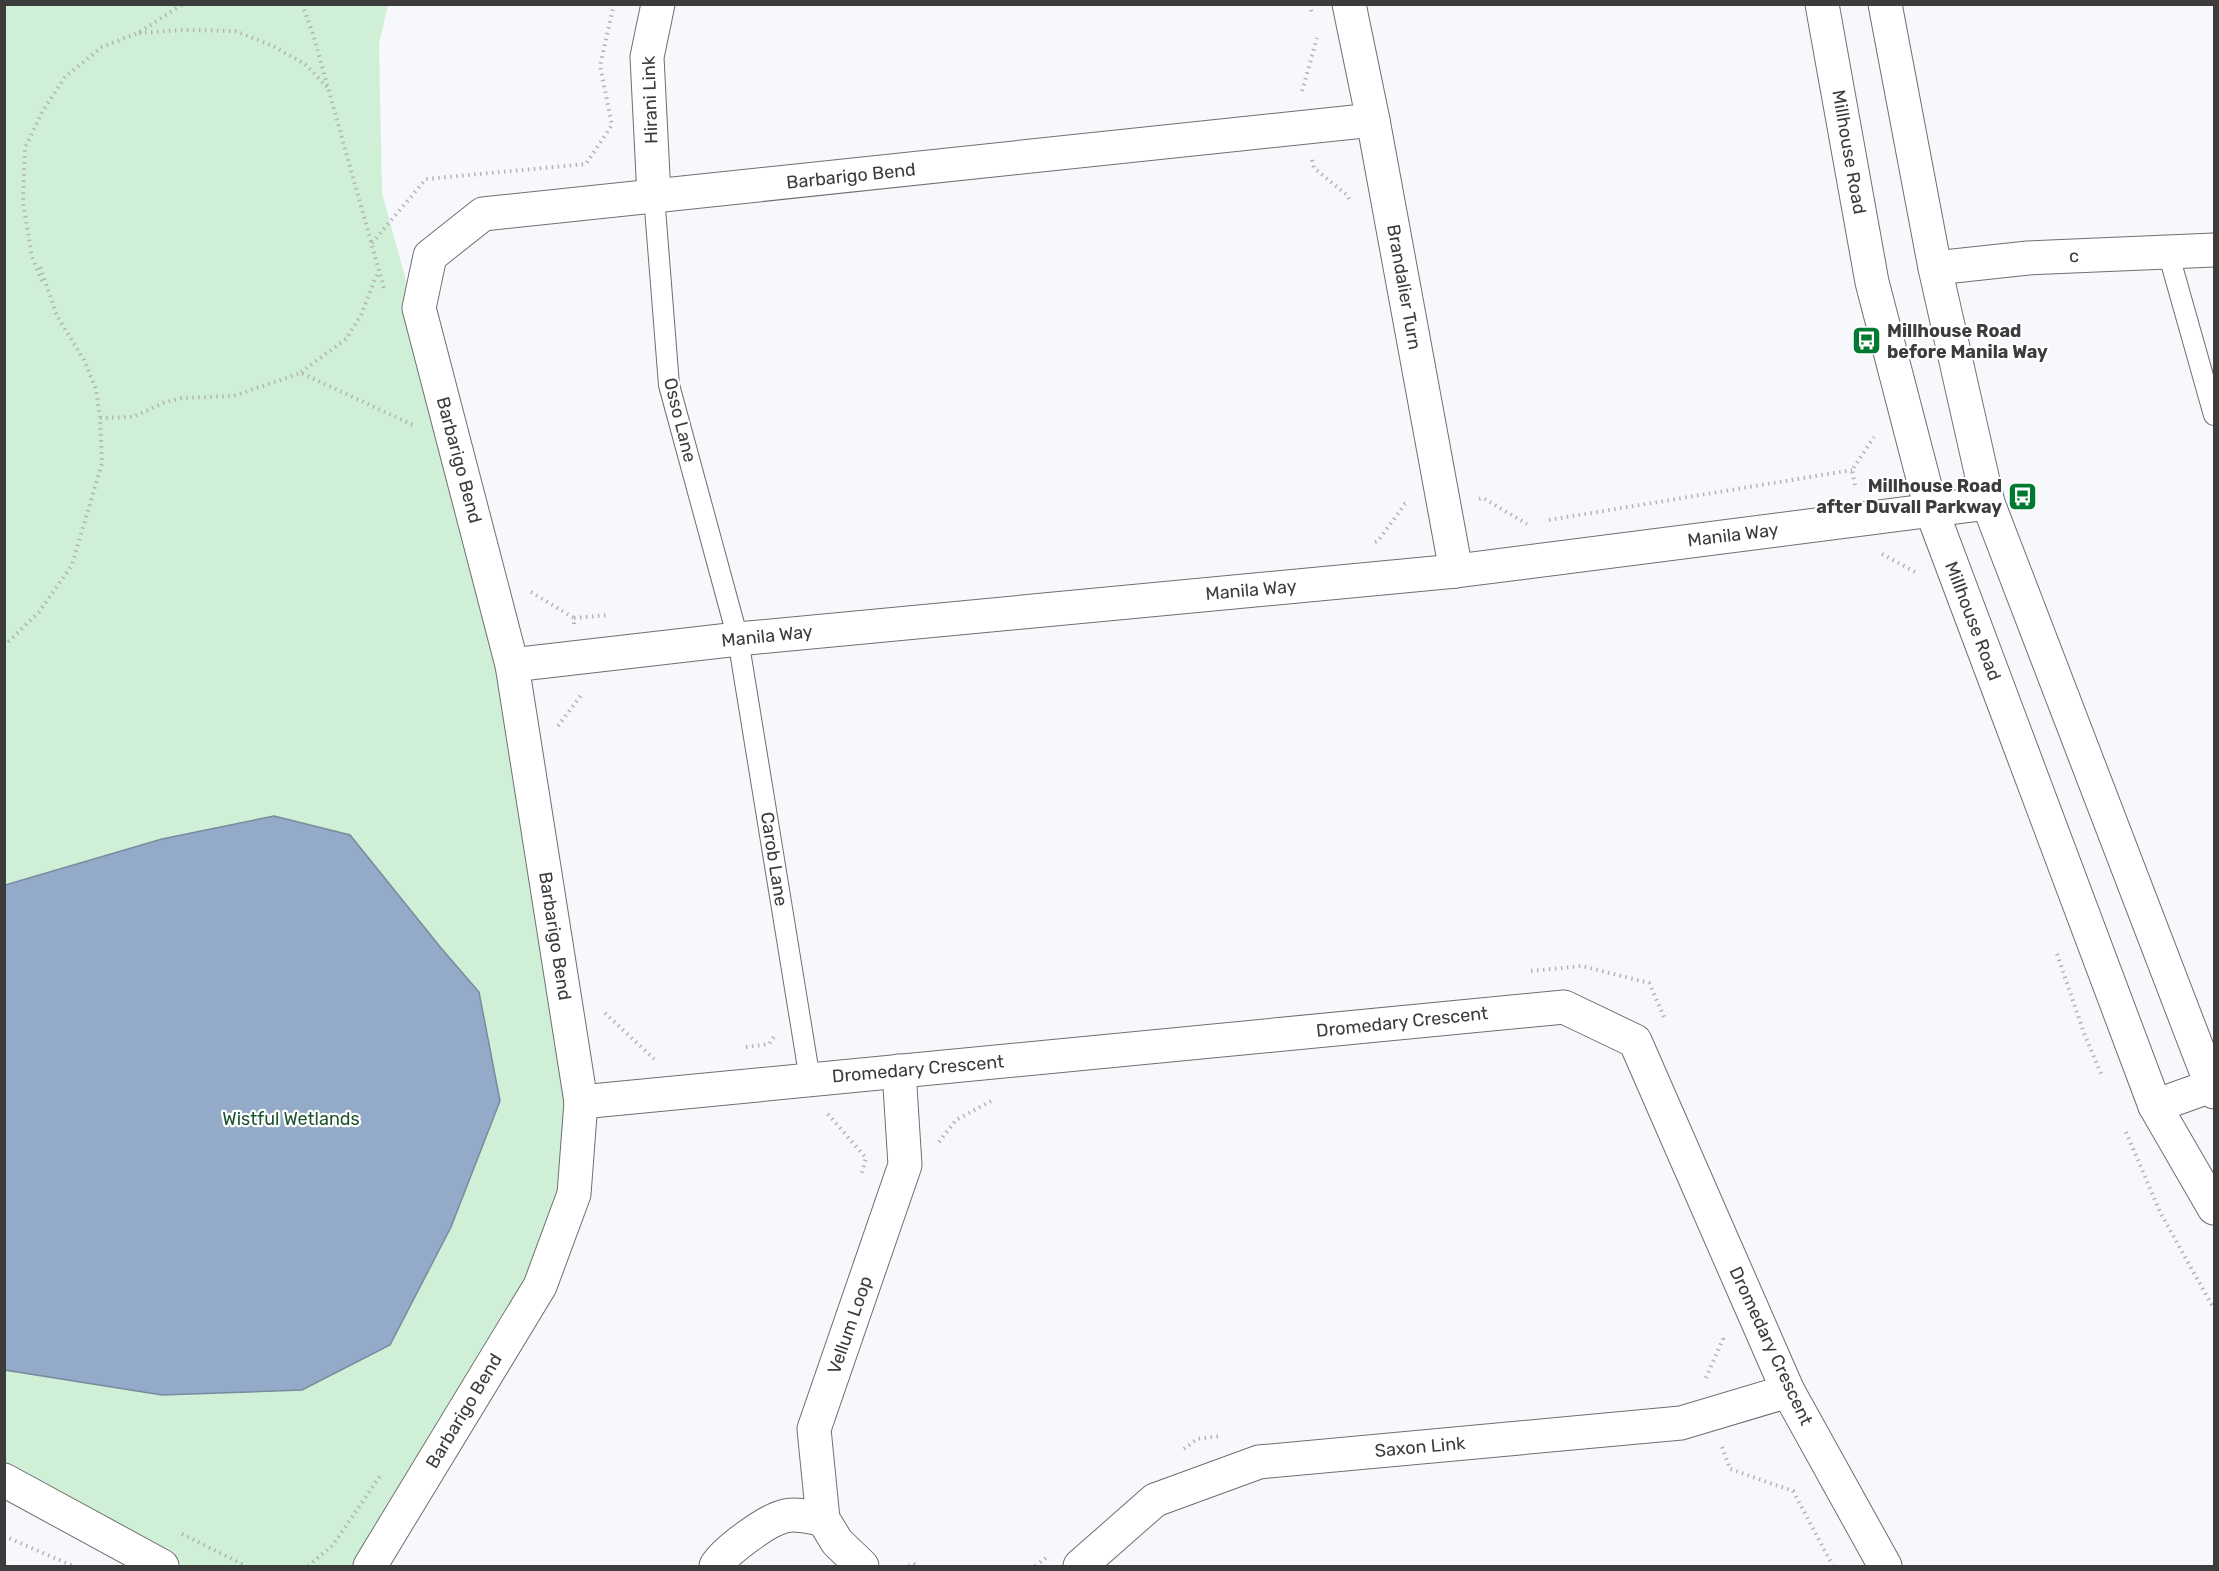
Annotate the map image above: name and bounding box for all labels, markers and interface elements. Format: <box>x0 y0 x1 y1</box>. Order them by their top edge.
street label: Hirani Link <box>637 55 663 144</box>
street label: Millhouse Road <box>1827 88 1871 216</box>
street label: Barbarigo Bend <box>785 158 917 194</box>
street label: Brandalier Turn <box>1382 223 1426 351</box>
street label: c <box>2069 245 2079 267</box>
place label: Millhouse Road before Manila Way <box>1887 320 2048 363</box>
bus stop icon: Millhouse Road before Manila Way <box>1850 325 1882 357</box>
street label: Osso Lane <box>659 375 701 465</box>
street label: Barbarigo Bend <box>432 394 486 526</box>
place label: Millhouse Road after Duvall Parkway <box>1816 475 2002 518</box>
bus stop icon: Millhouse Road after Duvall Parkway <box>2007 480 2039 512</box>
street label: Manila Way <box>1686 518 1780 552</box>
street label: Millhouse Road <box>1940 558 2006 684</box>
street label: Manila Way <box>1204 575 1298 605</box>
street label: Manila Way <box>720 620 814 652</box>
street label: Carob Lane <box>756 810 792 908</box>
street label: Barbarigo Bend <box>534 870 576 1002</box>
street label: Dromedary Crescent <box>1315 1002 1489 1042</box>
street label: Dromedary Crescent <box>831 1051 1005 1087</box>
park label: Wistful Wetlands <box>222 1108 360 1130</box>
street label: Dromedary Crescent <box>1725 1263 1817 1429</box>
street label: Vellum Loop <box>823 1273 877 1377</box>
street label: Barbarigo Bend <box>421 1350 507 1472</box>
street label: Saxon Link <box>1374 1432 1467 1462</box>

